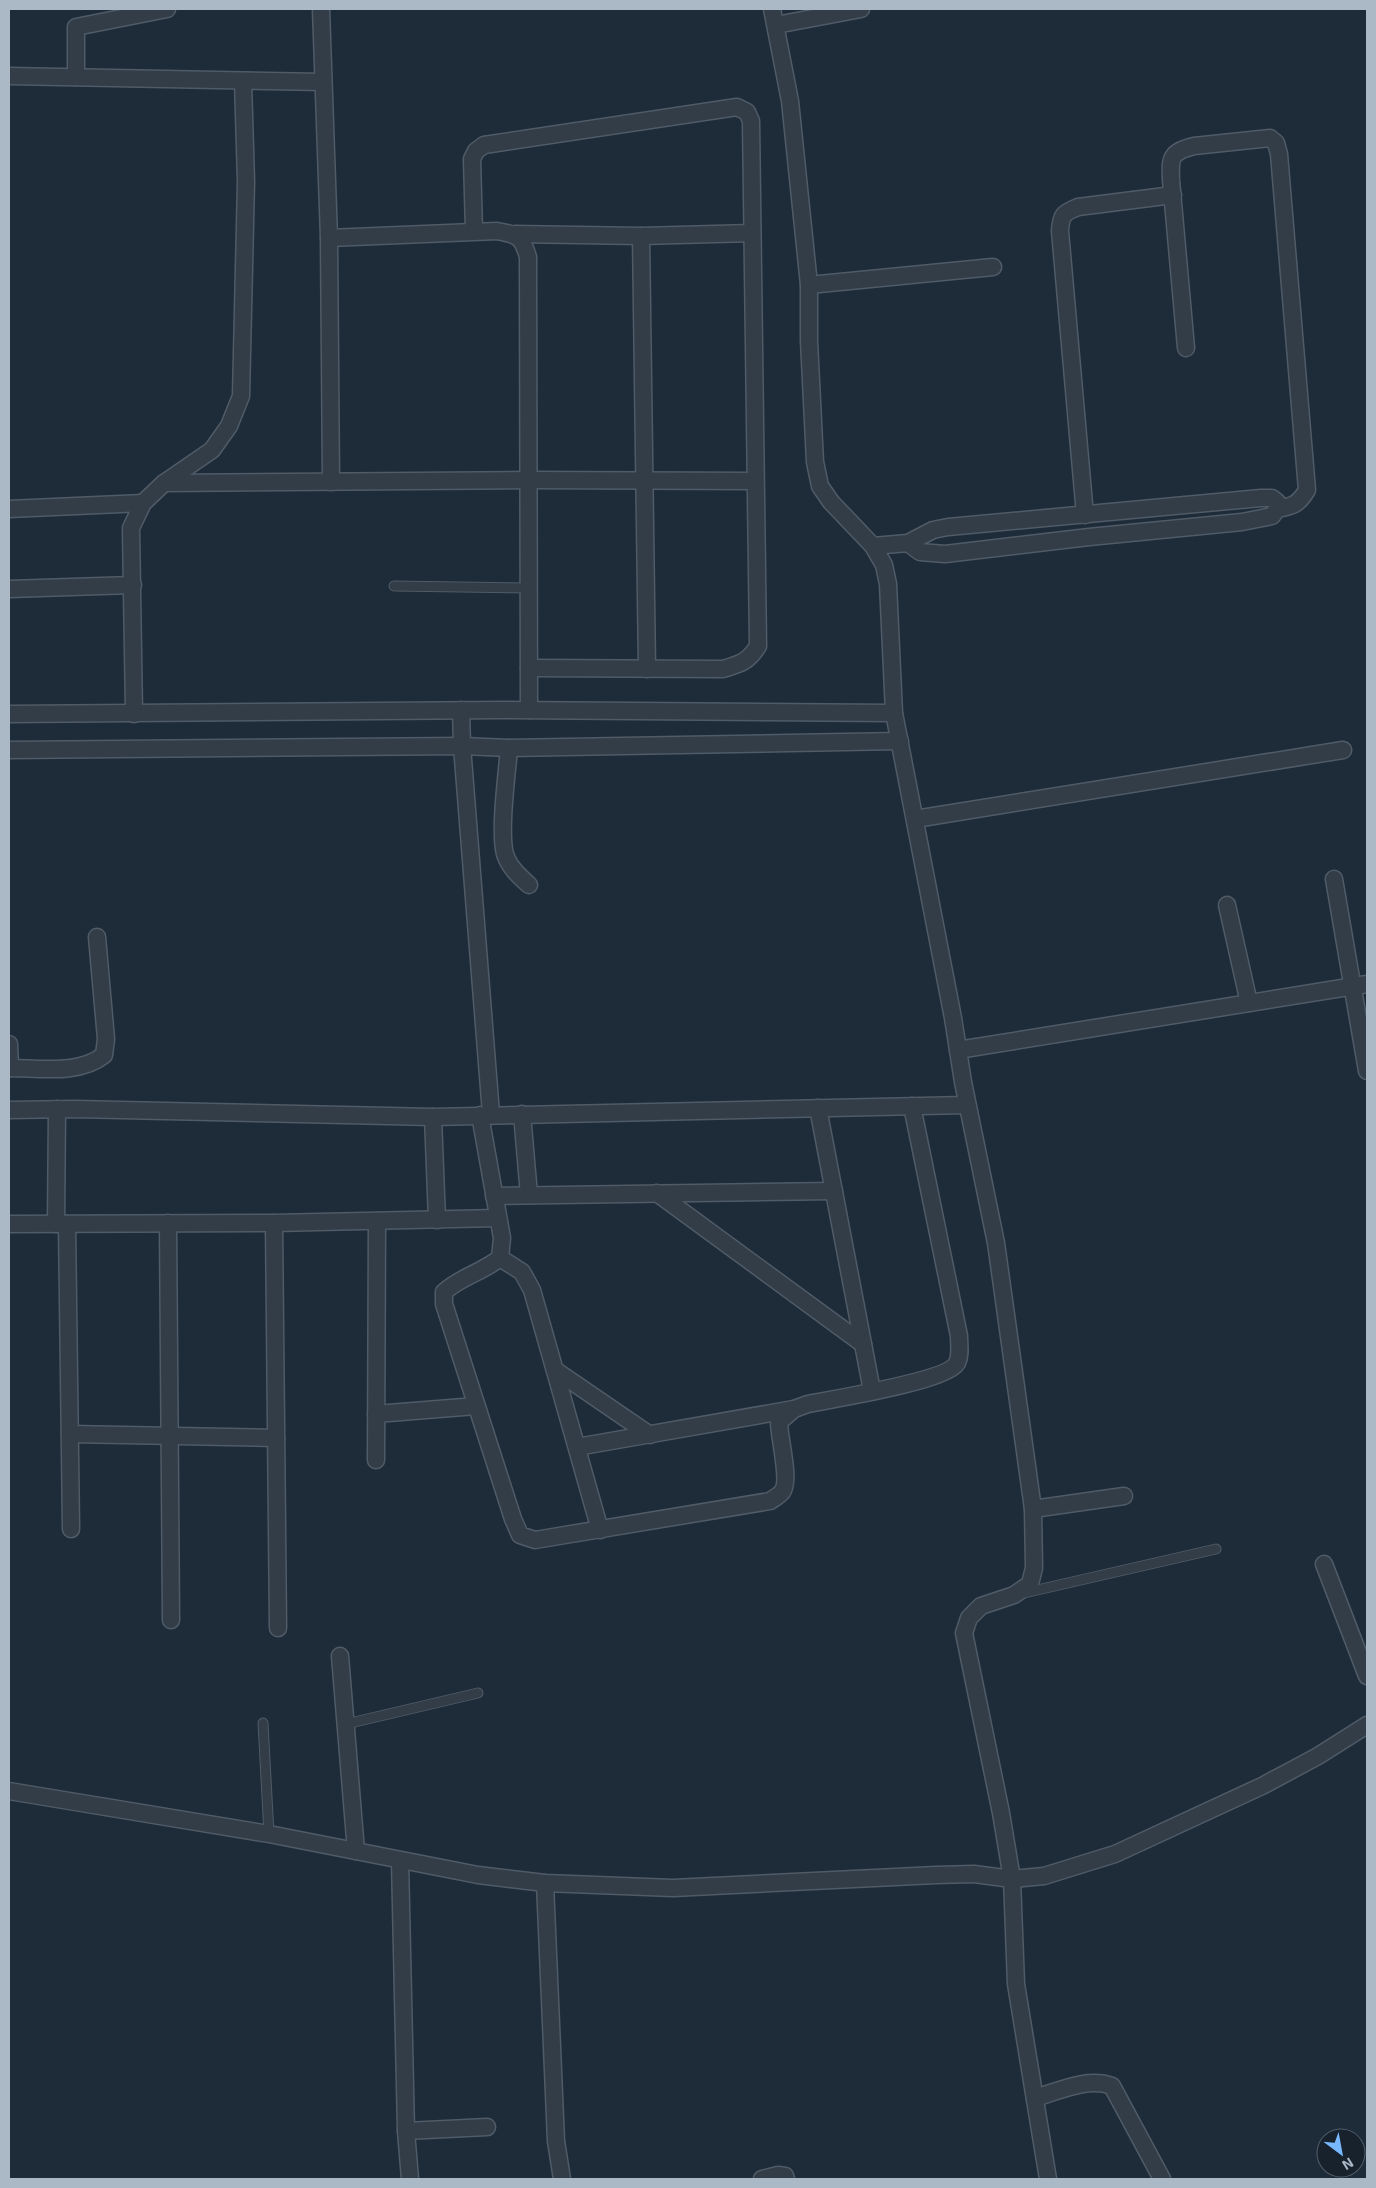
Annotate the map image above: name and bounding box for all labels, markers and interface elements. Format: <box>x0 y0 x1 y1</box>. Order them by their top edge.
north arrow <box>1316 2128 1366 2178</box>
text: N <box>1339 2155 1357 2174</box>

